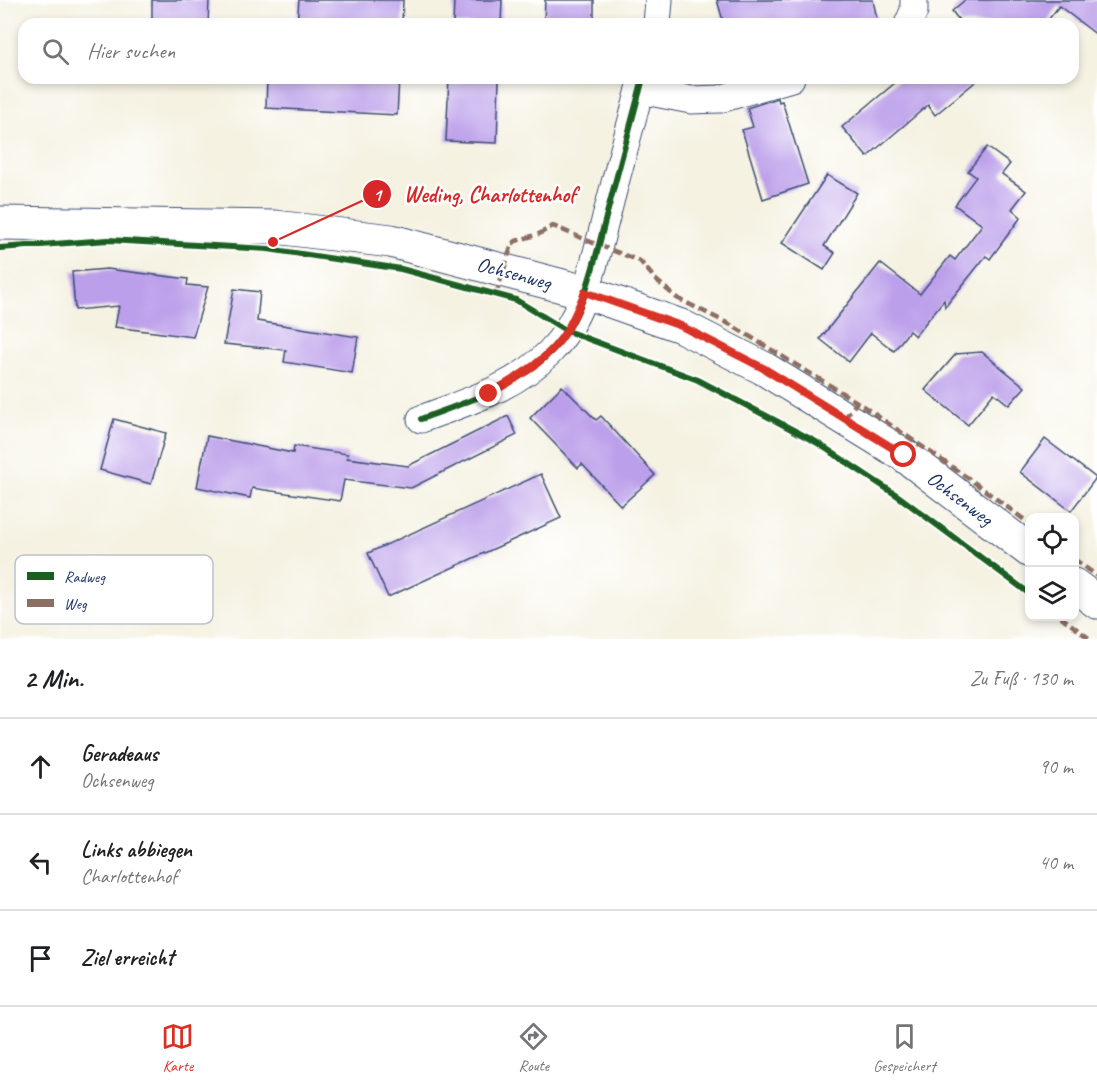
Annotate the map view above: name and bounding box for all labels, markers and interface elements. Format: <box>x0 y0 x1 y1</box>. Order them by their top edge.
search box <box>18 18 1079 84</box>
icon: search <box>39 35 72 68</box>
text: Hier suchen <box>87 37 175 65</box>
callout: Weding, Charlottenhof <box>362 174 588 214</box>
text: Weding, Charlottenhof <box>404 181 581 209</box>
text: 1 <box>373 184 383 206</box>
street label: Ochsenweg <box>474 251 556 296</box>
route end <box>475 380 501 406</box>
route start <box>890 441 916 467</box>
street label: Ochsenweg <box>922 465 999 532</box>
map controls <box>1025 513 1079 621</box>
button: locate <box>1025 513 1079 567</box>
legend <box>15 555 213 624</box>
text: Radweg <box>64 567 106 587</box>
button: layers <box>1025 567 1079 621</box>
text: Weg <box>64 594 88 614</box>
text: 2 Min. <box>24 662 83 695</box>
text: Zu Fuß · 130 m <box>970 666 1073 691</box>
text: Geradeaus <box>81 740 158 768</box>
icon: ahead <box>24 750 57 783</box>
text: 90 m <box>1039 754 1073 779</box>
text: Ochsenweg <box>81 768 153 793</box>
text: Links abbiegen <box>81 836 192 864</box>
icon: left <box>24 846 57 879</box>
text: 40 m <box>1039 850 1073 875</box>
text: Charlottenhof <box>81 864 177 889</box>
icon: arrive <box>24 942 57 975</box>
text: Ziel erreicht <box>81 944 174 972</box>
tab: Karte <box>161 1020 194 1076</box>
tab: Route <box>517 1020 550 1076</box>
tab: Gespeichert <box>873 1020 936 1076</box>

